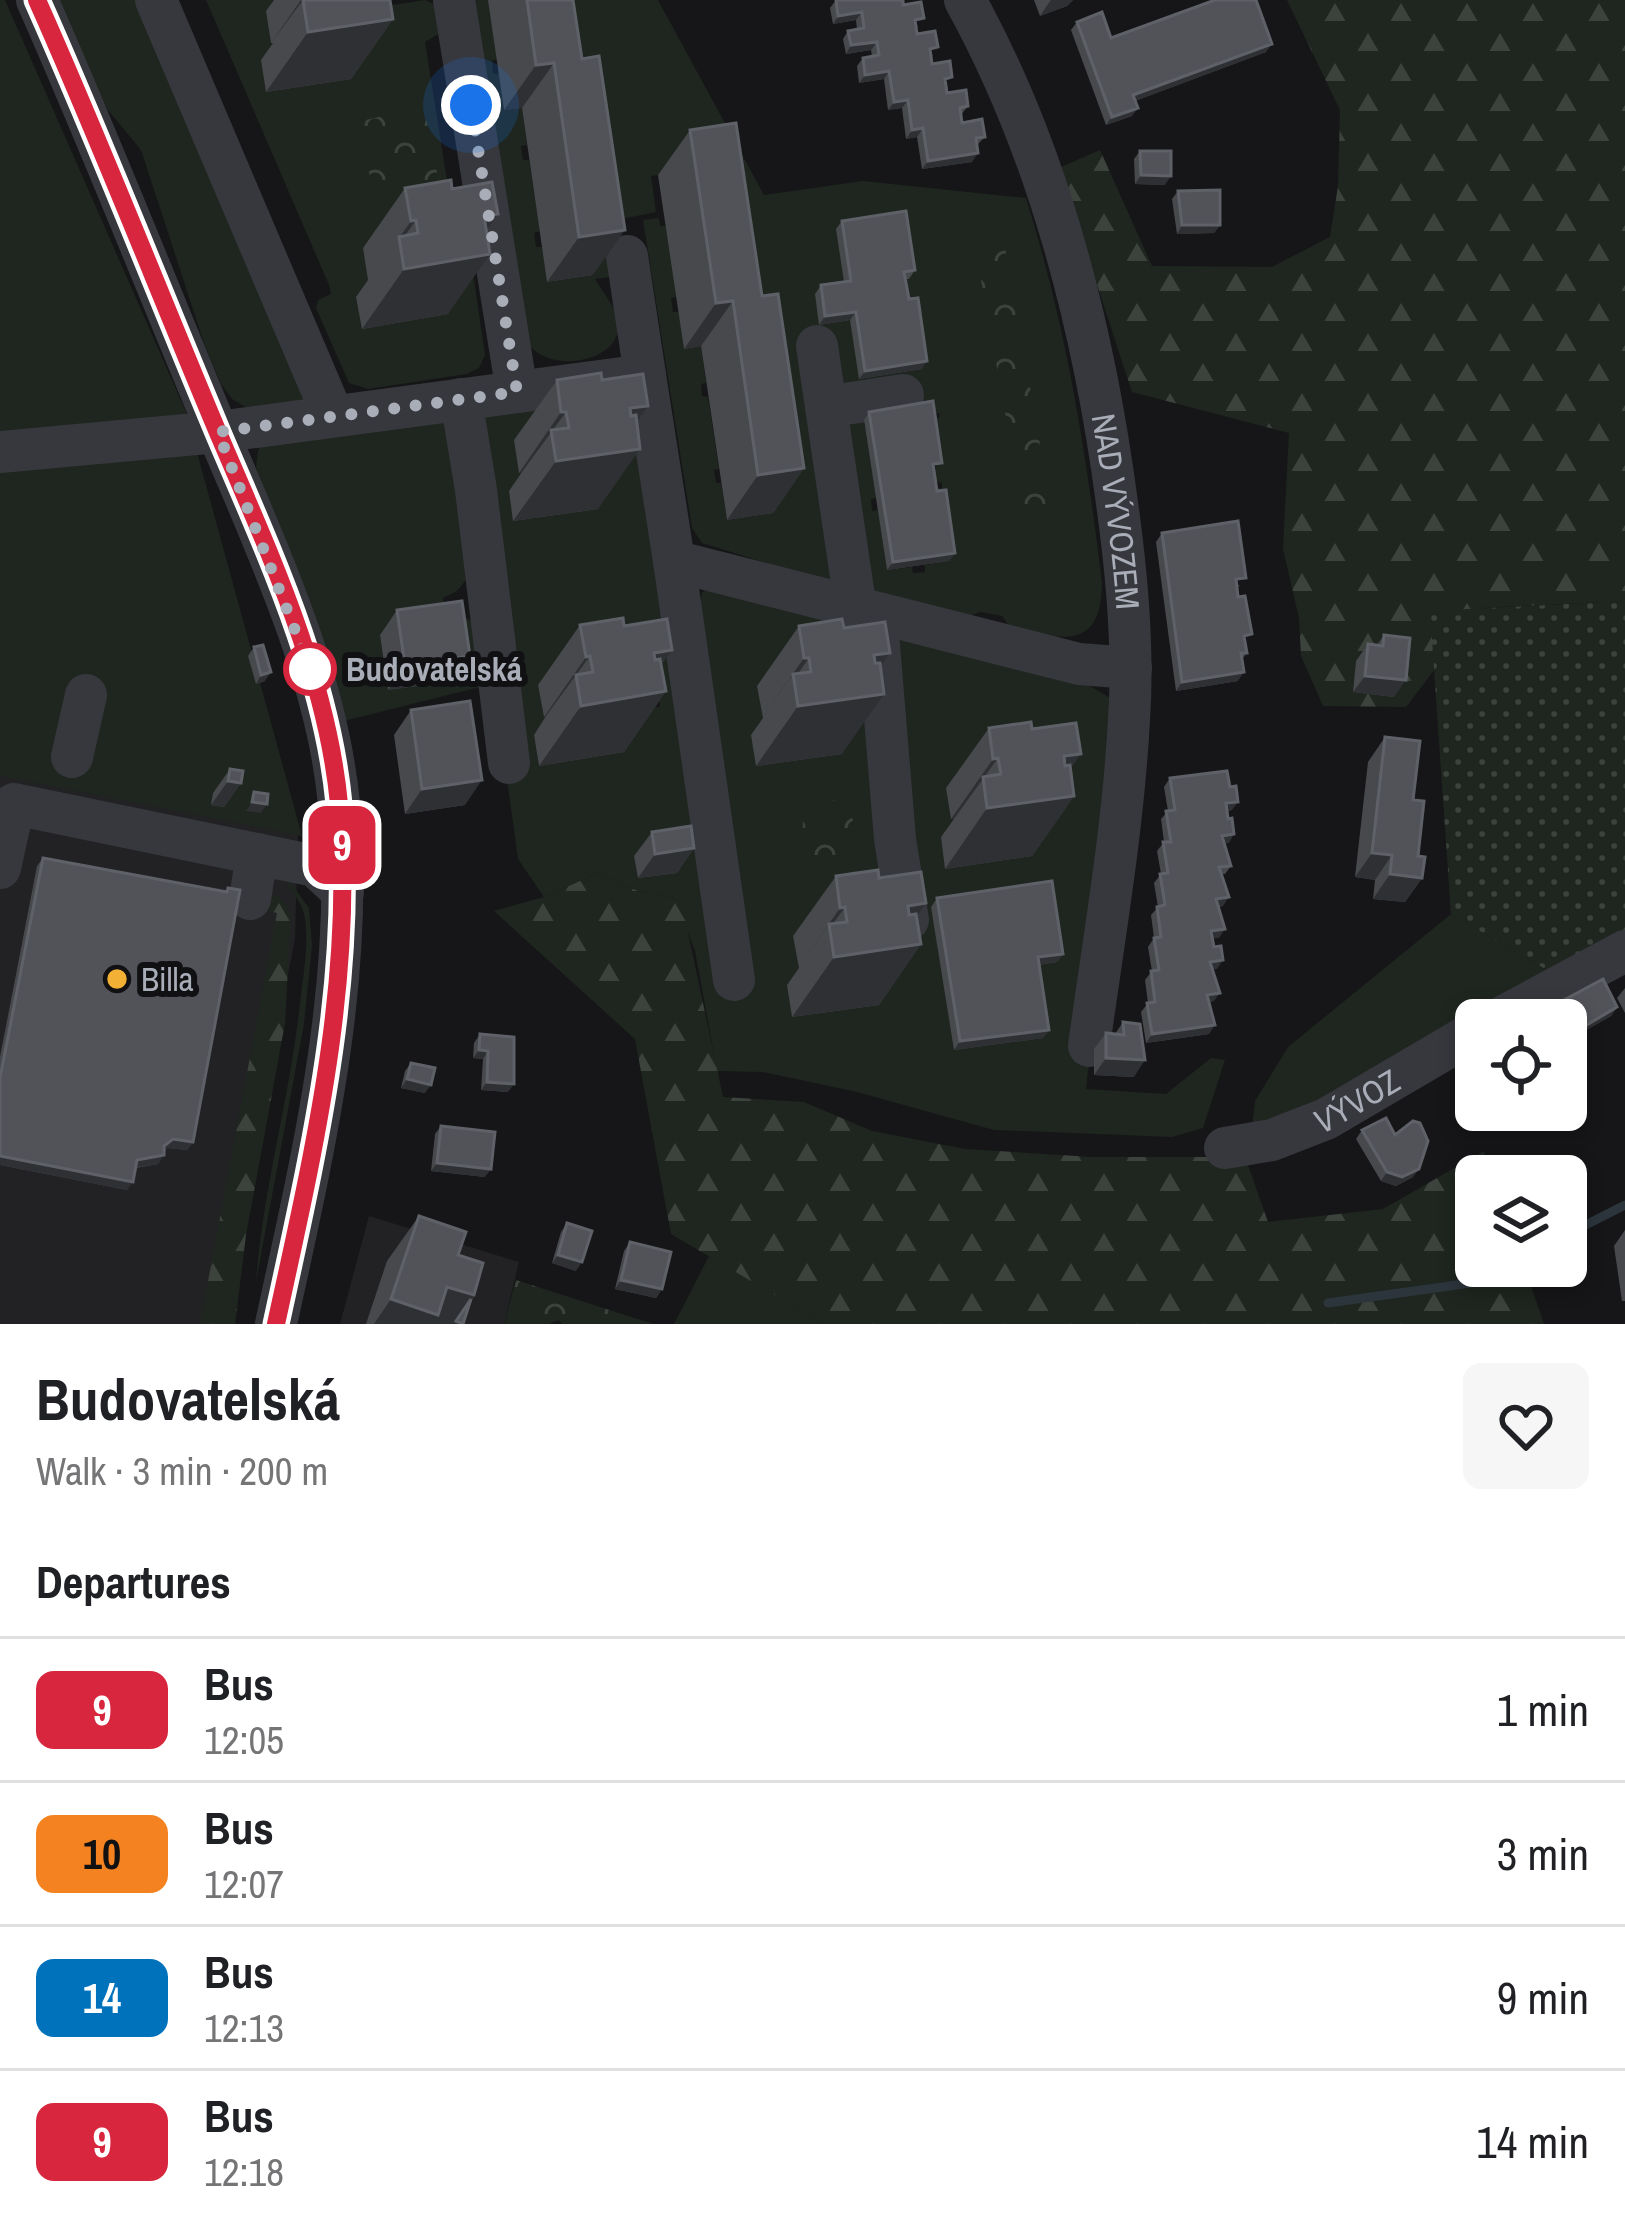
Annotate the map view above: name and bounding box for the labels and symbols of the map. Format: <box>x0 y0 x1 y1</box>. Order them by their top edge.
your location <box>441 75 501 135</box>
street label: NAD VÝVOZEM <box>1082 410 1151 611</box>
marker: Budovatelská <box>285 644 335 694</box>
place label: Budovatelská <box>346 647 522 691</box>
line badge: 9 <box>303 806 381 884</box>
place label: Billa <box>141 957 194 1001</box>
marker: Billa <box>104 966 130 992</box>
street label: VÝVOZ <box>1308 1059 1407 1143</box>

